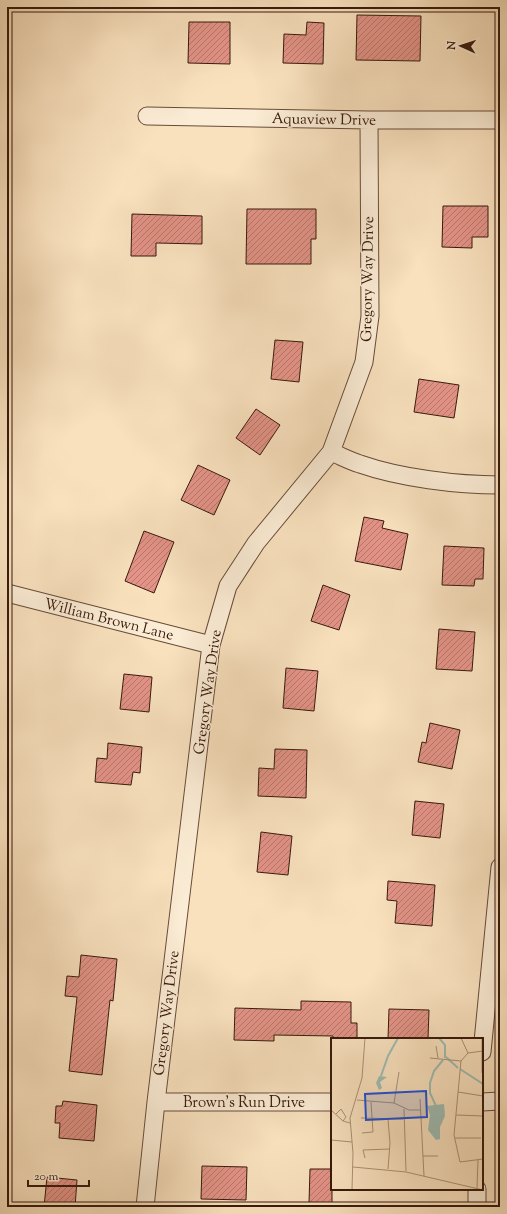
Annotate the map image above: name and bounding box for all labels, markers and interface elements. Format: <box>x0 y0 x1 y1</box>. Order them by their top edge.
north arrow <box>441 26 481 66</box>
text: N <box>444 41 460 51</box>
street label: Aquaview Drive <box>272 109 376 132</box>
street label: Gregory Way Drive <box>357 216 380 342</box>
street label: William Brown Lane <box>42 594 176 647</box>
street label: Gregory Way Drive <box>189 628 228 756</box>
street label: Gregory Way Drive <box>149 949 186 1077</box>
inset map <box>331 1038 483 1190</box>
street label: Brown's Run Drive <box>183 1093 305 1114</box>
scale bar <box>28 1162 89 1188</box>
text: 20 m <box>34 1168 59 1186</box>

